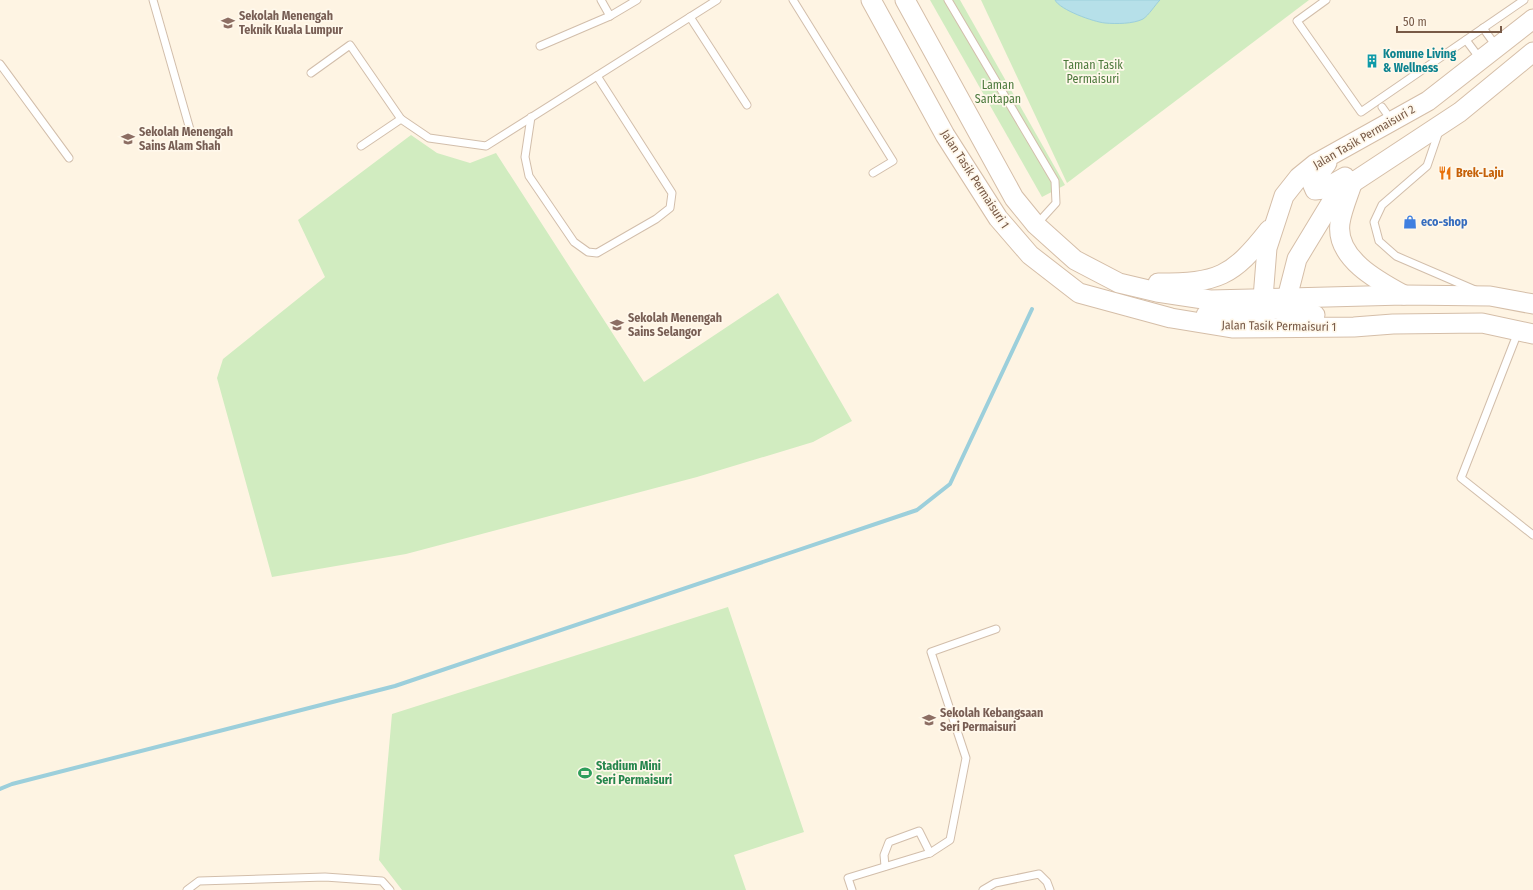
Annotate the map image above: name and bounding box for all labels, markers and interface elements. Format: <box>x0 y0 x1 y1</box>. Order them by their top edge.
scale bar <box>1397 8 1501 34</box>
place label: Sekolah Menengah Teknik Kuala Lumpur <box>239 9 344 37</box>
school or university icon: Sekolah Menengah Teknik Kuala Lumpur <box>220 15 236 31</box>
text: 50 m <box>1403 15 1427 29</box>
place label: Komune Living & Wellness <box>1383 47 1456 75</box>
building icon: Komune Living & Wellness <box>1364 53 1380 69</box>
park label: Taman Tasik Permaisuri <box>1063 58 1123 86</box>
park label: Laman Santapan <box>975 78 1021 106</box>
street label: Jalan Tasik Permaisuri 2 <box>1311 102 1417 172</box>
place label: Sekolah Menengah Sains Alam Shah <box>139 125 233 153</box>
street label: Jalan Tasik Permaisuri 1 <box>938 127 1012 231</box>
school or university icon: Sekolah Menengah Sains Alam Shah <box>120 131 136 147</box>
restaurant icon: Brek-Laju <box>1437 165 1453 181</box>
place label: Brek-Laju <box>1456 166 1504 180</box>
shop icon: eco-shop <box>1402 214 1418 230</box>
place label: eco-shop <box>1421 215 1468 229</box>
place label: Sekolah Menengah Sains Selangor <box>628 311 722 339</box>
school or university icon: Sekolah Menengah Sains Selangor <box>609 317 625 333</box>
street label: Jalan Tasik Permaisuri 1 <box>1222 318 1336 334</box>
place label: Sekolah Kebangsaan Seri Permaisuri <box>940 706 1043 734</box>
school or university icon: Sekolah Kebangsaan Seri Permaisuri <box>921 712 937 728</box>
place label: Stadium Mini Seri Permaisuri <box>596 759 672 787</box>
sports icon: Stadium Mini Seri Permaisuri <box>577 765 593 781</box>

